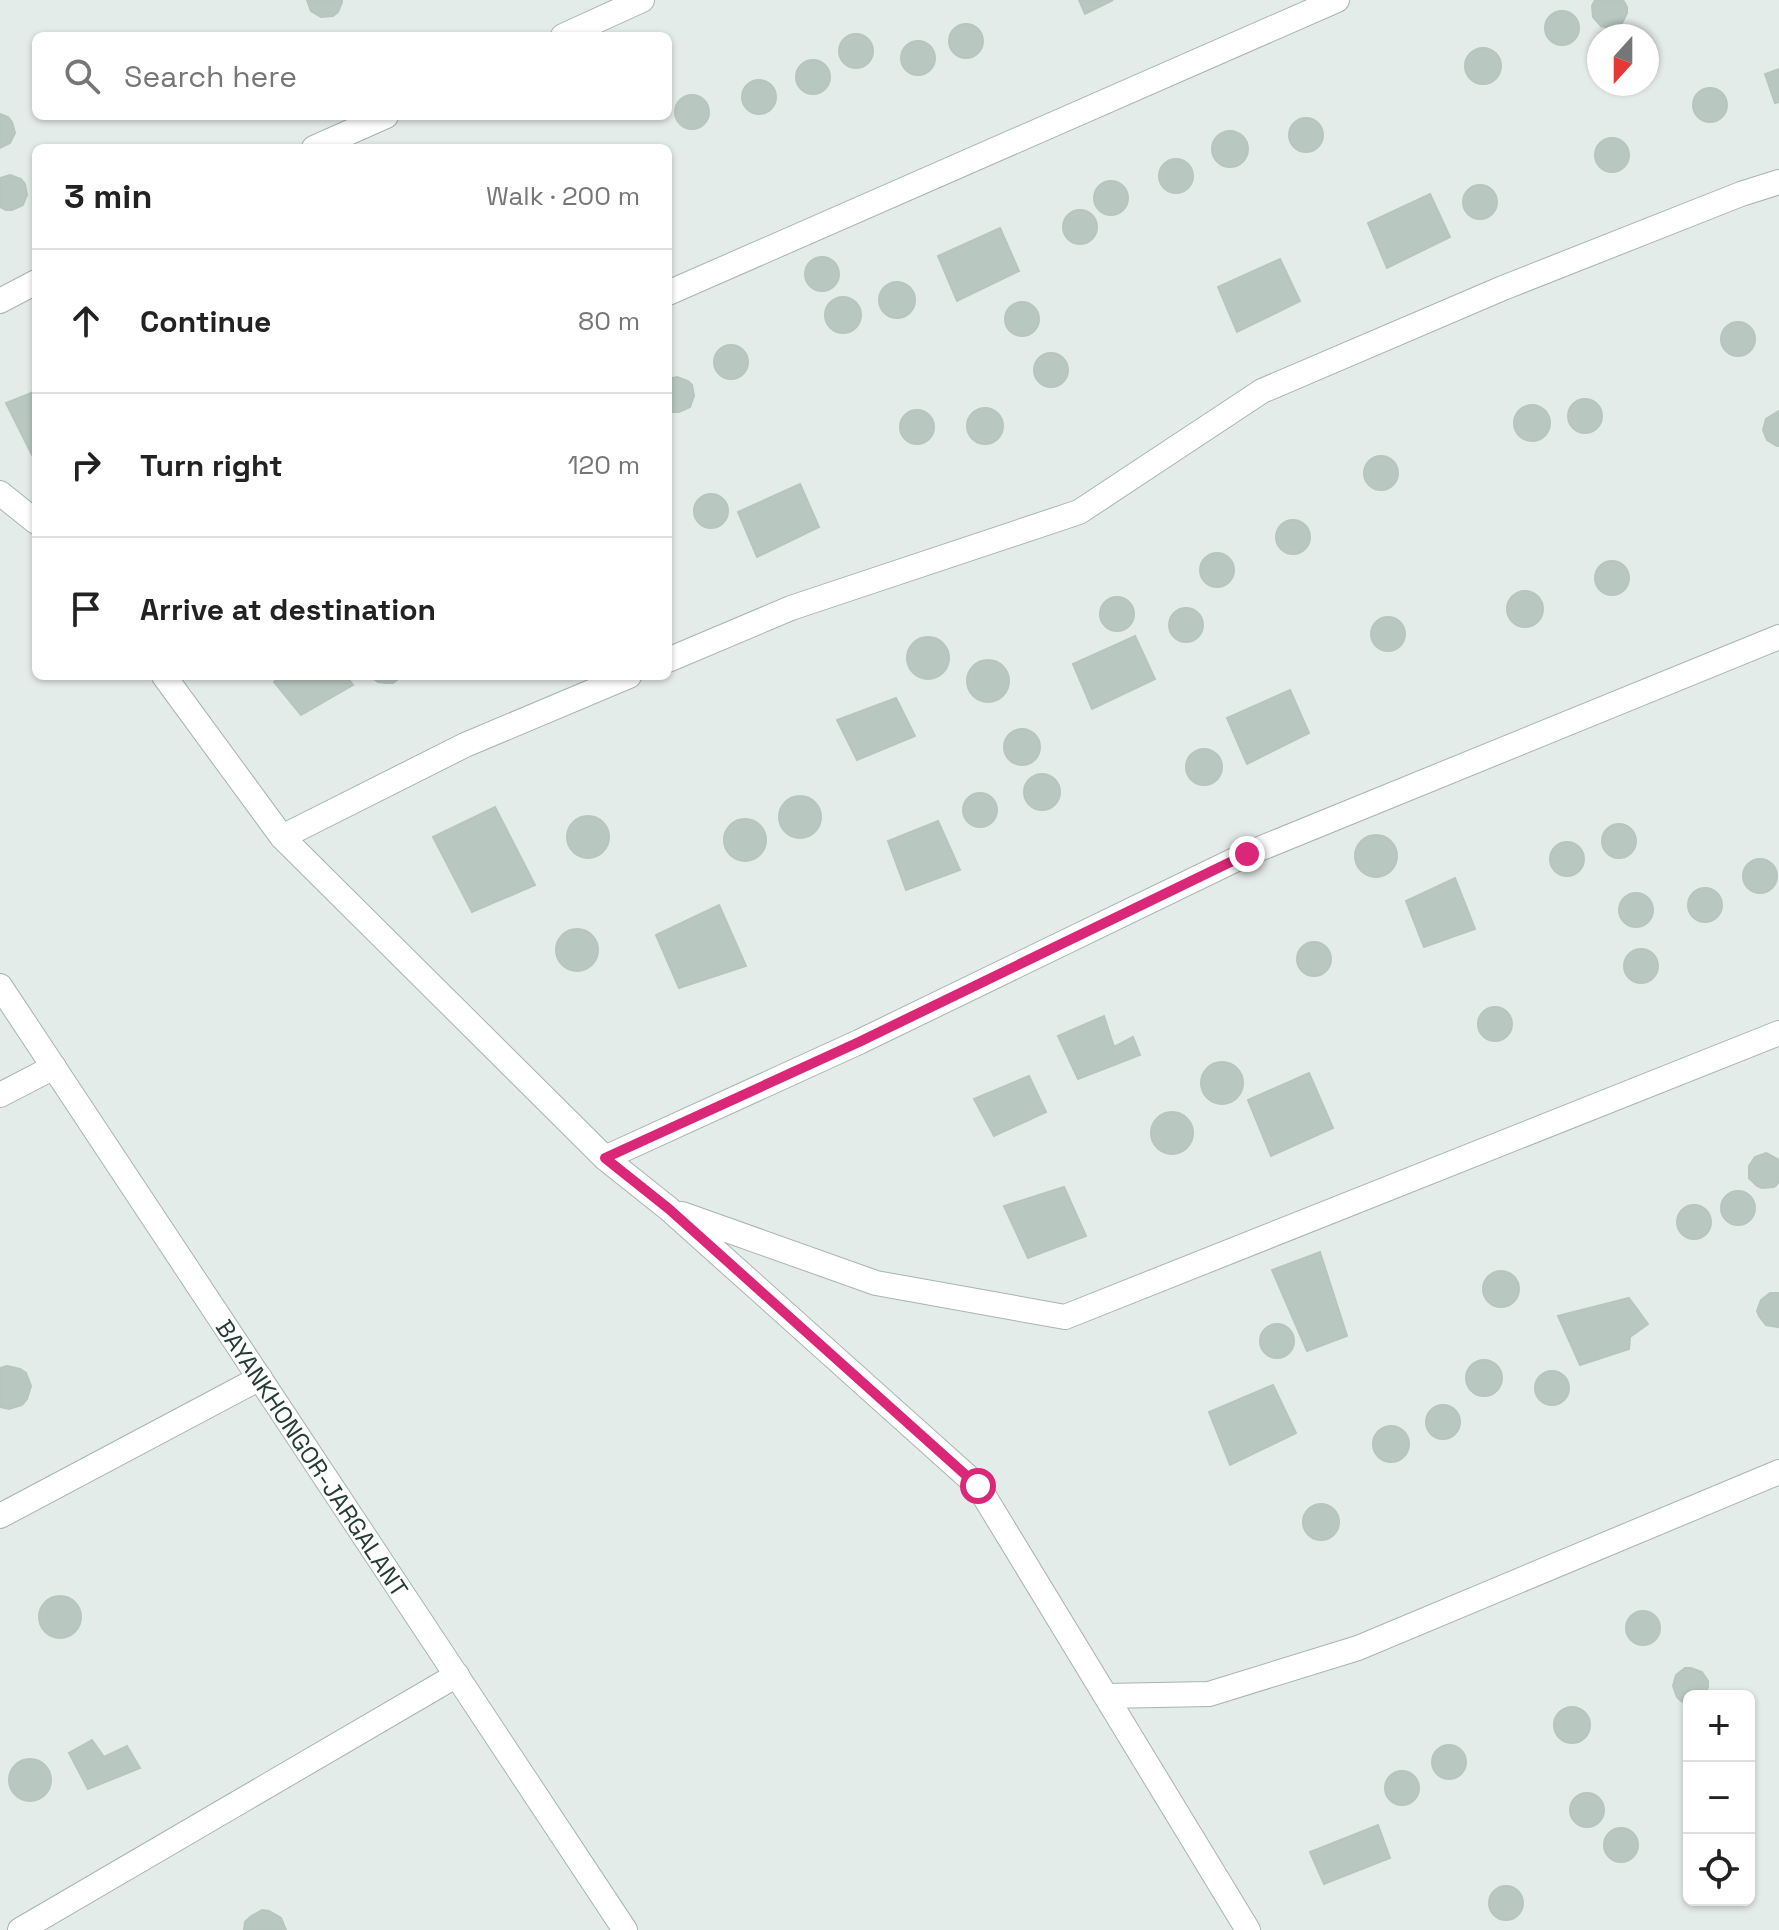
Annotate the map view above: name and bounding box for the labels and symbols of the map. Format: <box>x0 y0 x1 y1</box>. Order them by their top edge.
north arrow <box>1587 24 1659 96</box>
route end <box>1229 836 1265 872</box>
street label: BAYANKHONGOR-JARGALANT <box>209 1313 415 1603</box>
route start <box>960 1468 996 1504</box>

